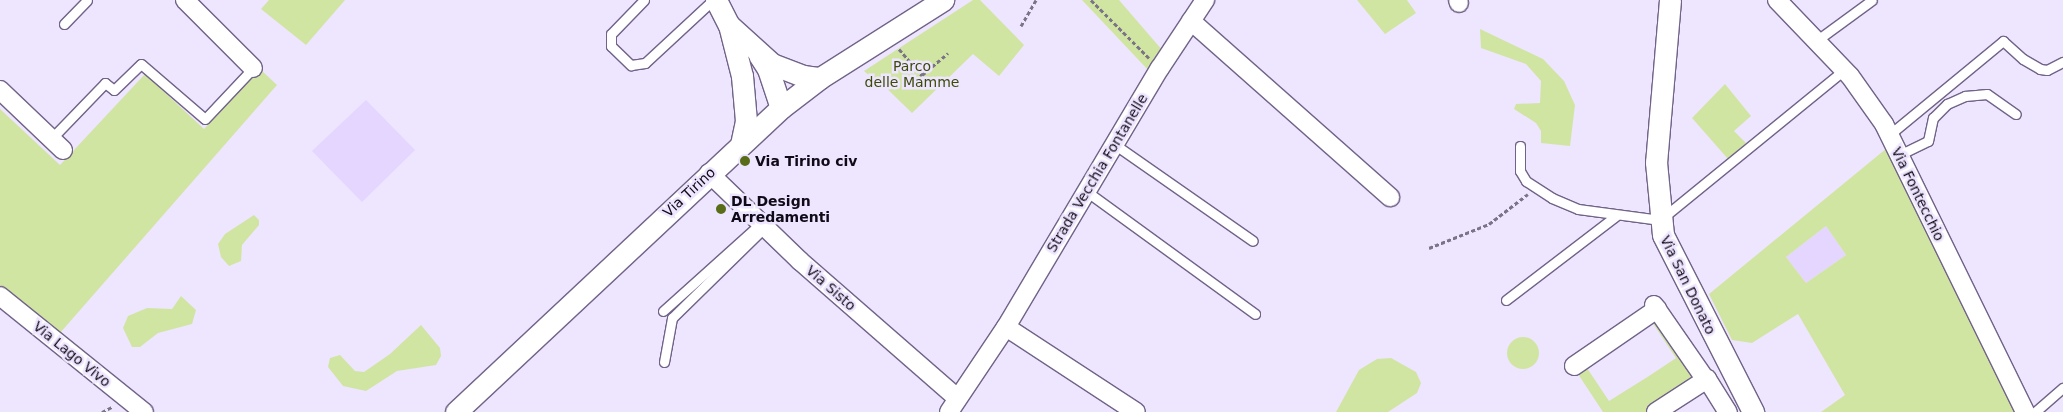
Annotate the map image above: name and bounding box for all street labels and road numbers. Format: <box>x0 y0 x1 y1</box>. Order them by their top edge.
street label: Strada Vecchia Fontanelle <box>1043 91 1151 255</box>
street label: Via Fontecchio <box>1888 144 1948 244</box>
street label: Via Tirino <box>659 164 719 220</box>
street label: Via San Donato <box>1657 233 1719 337</box>
street label: Via Sisto <box>803 262 859 314</box>
street label: Via Lago Vivo <box>30 318 114 390</box>

